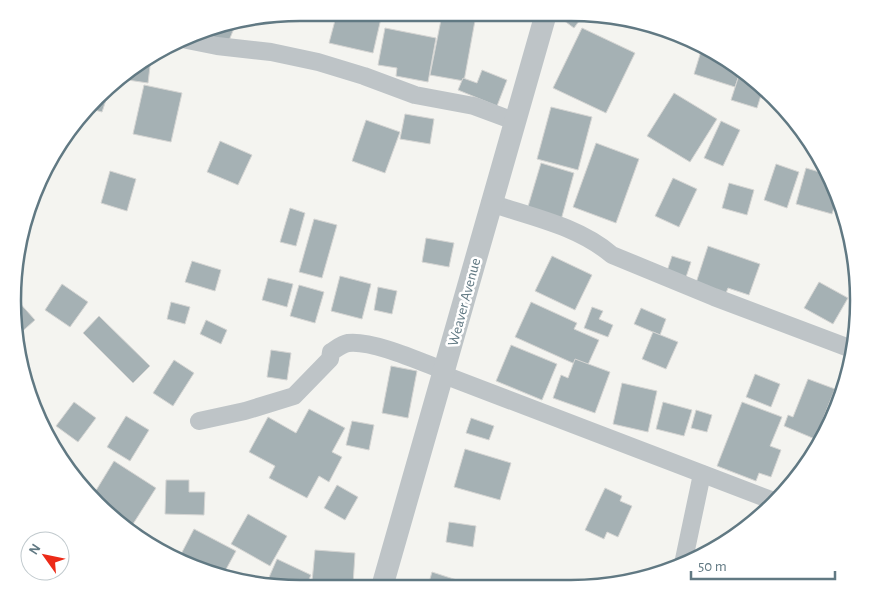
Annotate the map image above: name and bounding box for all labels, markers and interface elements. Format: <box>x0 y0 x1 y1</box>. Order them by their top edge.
street label: Weaver Avenue <box>446 256 483 348</box>
north arrow <box>20 531 70 581</box>
text: N <box>26 542 43 557</box>
scale bar <box>691 548 835 580</box>
text: 50 m <box>698 559 727 574</box>

